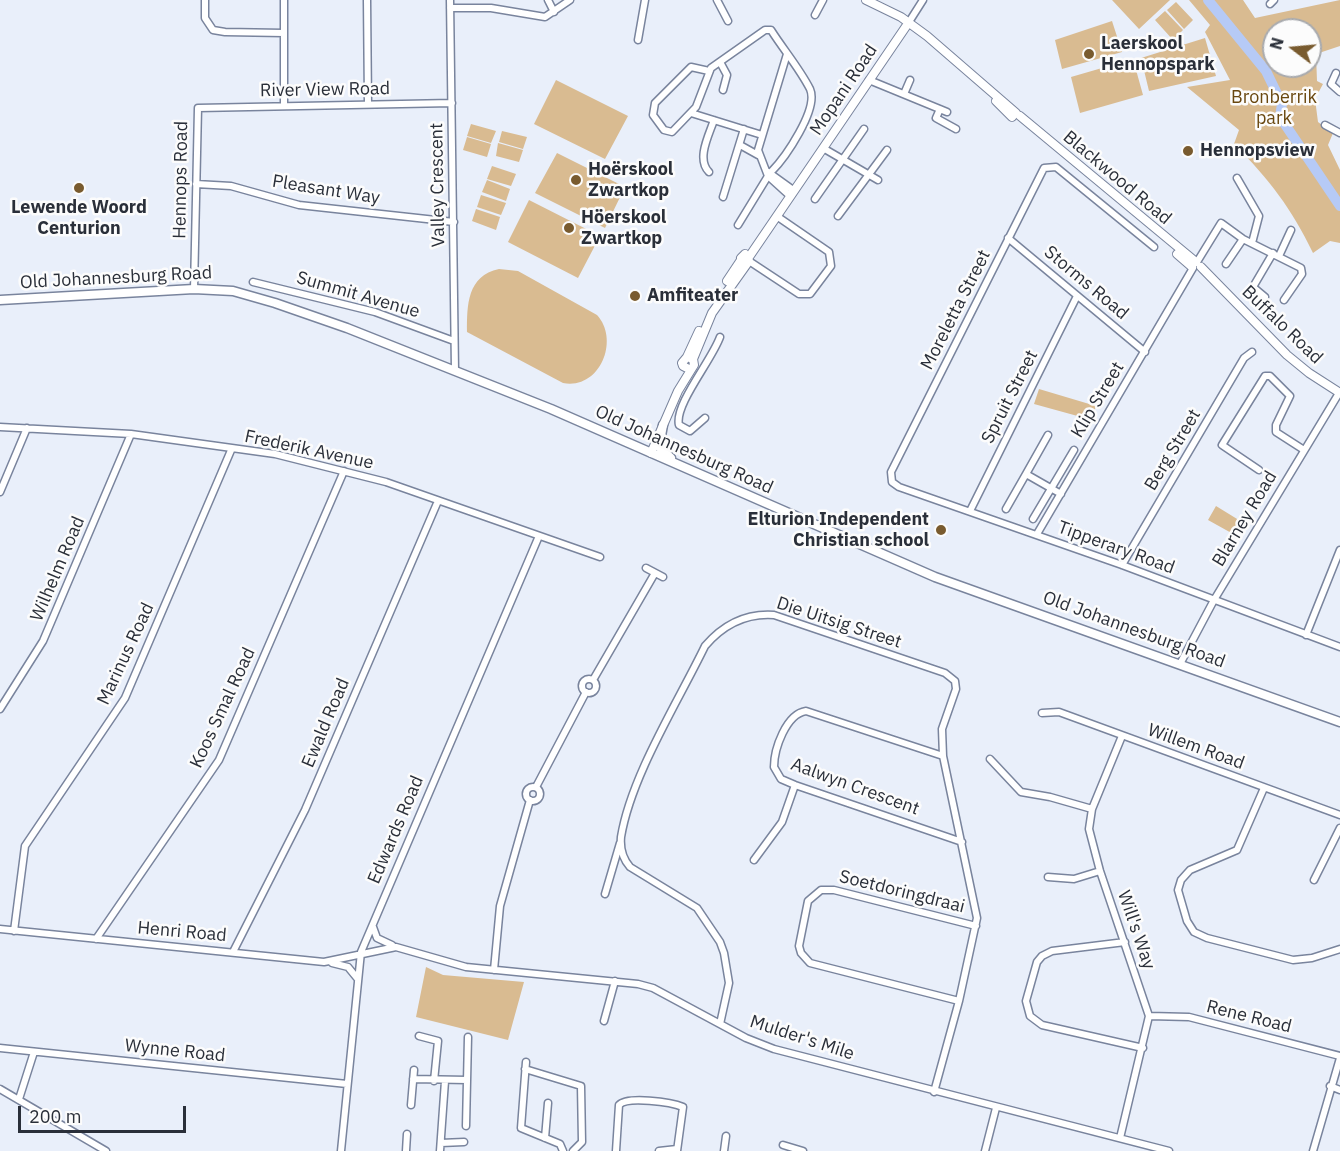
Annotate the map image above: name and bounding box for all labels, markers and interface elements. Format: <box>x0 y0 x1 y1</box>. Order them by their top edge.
north arrow <box>1262 18 1322 78</box>
place label: Laerskool Hennopspark <box>1101 33 1215 76</box>
text: N <box>1265 35 1288 52</box>
street label: Mopani Road <box>806 40 882 140</box>
marker: Laerskool Hennopspark <box>1082 47 1096 61</box>
street label: River View Road <box>260 78 390 102</box>
park label: Bronberrik park <box>1231 87 1317 130</box>
street label: Hennops Road <box>169 121 193 239</box>
street label: Valley Crescent <box>426 123 450 247</box>
street label: Blackwood Road <box>1058 126 1176 230</box>
place label: Hennopsview <box>1200 140 1315 162</box>
marker: Hennopsview <box>1181 144 1195 158</box>
place label: Hoërskool Zwartkop <box>588 159 673 201</box>
street label: Pleasant Way <box>271 171 381 209</box>
marker: Hoërskool Zwartkop <box>569 173 583 187</box>
marker: Lewende Woord Centurion <box>72 181 86 195</box>
place label: Lewende Woord Centurion <box>11 197 147 240</box>
place label: Höerskool Zwartkop <box>581 207 666 250</box>
marker: Höerskool Zwartkop <box>562 221 576 235</box>
street label: Storms Road <box>1039 241 1133 325</box>
street label: Moreletta Street <box>917 246 995 374</box>
street label: Old Johannesburg Road <box>19 262 213 294</box>
street label: Summit Avenue <box>294 267 422 323</box>
street label: Buffalo Road <box>1237 281 1327 369</box>
place label: Amfiteater <box>647 285 738 307</box>
marker: Amfiteater <box>628 289 642 303</box>
street label: Spruit Street <box>977 347 1043 447</box>
street label: Klip Street <box>1067 358 1129 442</box>
street label: Old Johannesburg Road <box>592 401 776 499</box>
street label: Berg Street <box>1140 405 1206 495</box>
street label: Frederik Avenue <box>243 426 375 474</box>
street label: Blarney Road <box>1208 467 1282 571</box>
place label: Elturion Independent Christian school <box>748 509 929 552</box>
street label: Wilhelm Road <box>26 513 90 625</box>
street label: Tipperary Road <box>1054 517 1178 579</box>
marker: Elturion Independent Christian school <box>934 523 948 537</box>
street label: Old Johannesburg Road <box>1040 587 1228 673</box>
street label: Die Uitsig Street <box>774 593 904 653</box>
street label: Marinus Road <box>93 600 159 708</box>
street label: Koos Smal Road <box>186 644 260 772</box>
street label: Ewald Road <box>298 675 354 771</box>
street label: Willem Road <box>1145 719 1247 775</box>
street label: Aalwyn Crescent <box>788 754 922 820</box>
street label: Edwards Road <box>364 773 428 887</box>
street label: Soetdoringdraai <box>837 866 967 918</box>
street label: Will's Way <box>1112 888 1160 972</box>
street label: Henri Road <box>136 917 228 947</box>
street label: Rene Road <box>1204 996 1294 1038</box>
street label: Mulder's Mile <box>747 1011 857 1065</box>
street label: Wynne Road <box>124 1035 226 1067</box>
scale bar <box>21 1094 189 1132</box>
text: 200 m <box>29 1105 81 1128</box>

